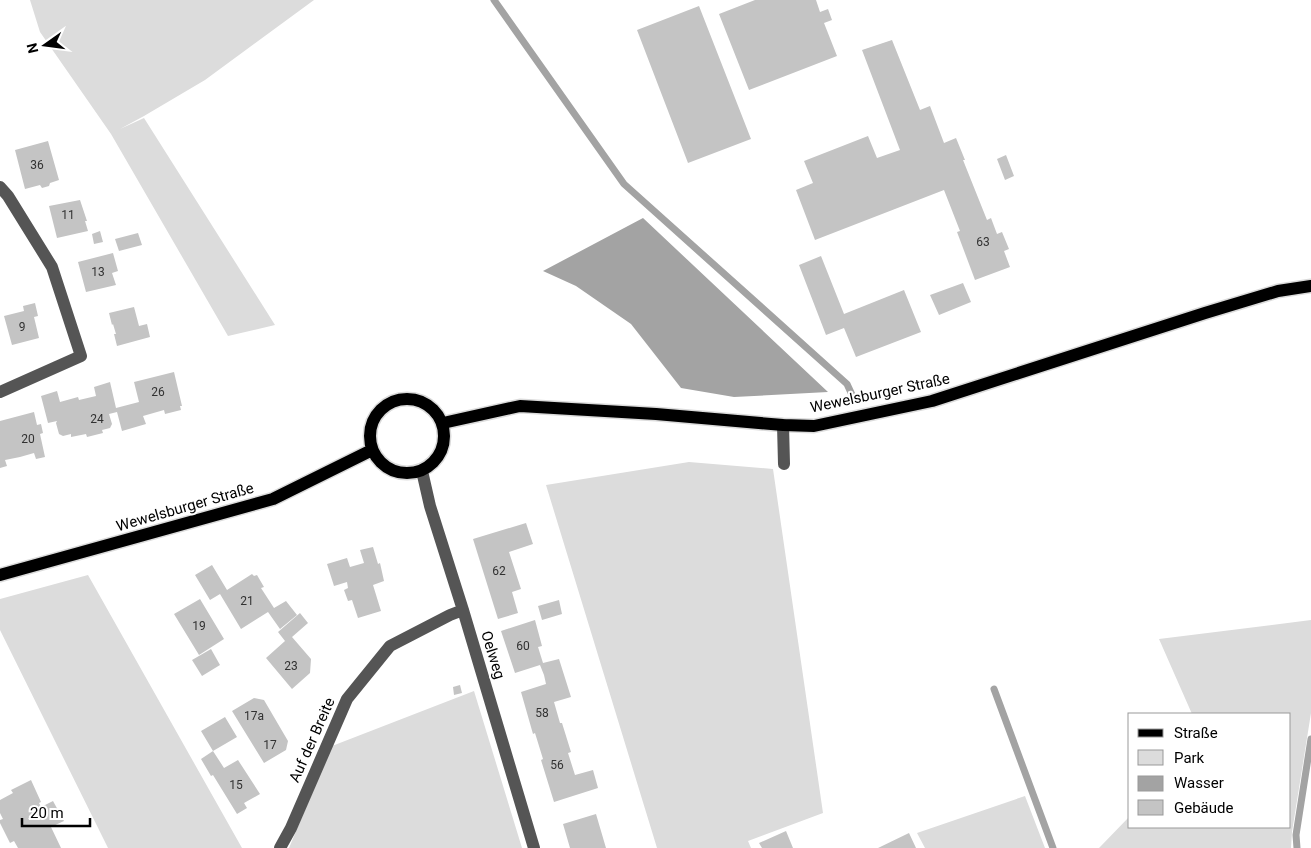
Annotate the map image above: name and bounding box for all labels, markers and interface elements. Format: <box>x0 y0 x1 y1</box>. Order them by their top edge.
north arrow <box>20 20 70 70</box>
text: N <box>23 41 41 55</box>
house number: 36 <box>30 158 44 172</box>
house number: 11 <box>61 208 75 222</box>
house number: 63 <box>976 235 990 249</box>
house number: 13 <box>91 265 105 279</box>
house number: 9 <box>19 320 25 334</box>
street label: Wewelsburger Straße <box>809 369 951 417</box>
house number: 26 <box>151 385 165 399</box>
house number: 24 <box>90 412 104 426</box>
house number: 20 <box>21 432 35 446</box>
street label: Wewelsburger Straße <box>114 479 256 535</box>
house number: 62 <box>492 564 506 578</box>
house number: 21 <box>240 594 254 608</box>
house number: 19 <box>192 619 206 633</box>
street label: Oelweg <box>477 629 509 681</box>
house number: 60 <box>516 639 530 653</box>
house number: 23 <box>284 659 298 673</box>
street label: Auf der Breite <box>285 695 339 785</box>
house number: 58 <box>535 706 549 720</box>
house number: 17a <box>244 709 264 723</box>
legend <box>1128 713 1291 828</box>
text: Straße <box>1174 724 1218 742</box>
house number: 17 <box>263 738 277 752</box>
text: Park <box>1174 749 1205 767</box>
house number: 56 <box>550 758 564 772</box>
text: Wasser <box>1174 774 1224 792</box>
house number: 15 <box>229 778 243 792</box>
scale bar <box>22 796 90 828</box>
text: Gebäude <box>1174 799 1233 817</box>
text: 20 m <box>30 804 64 822</box>

